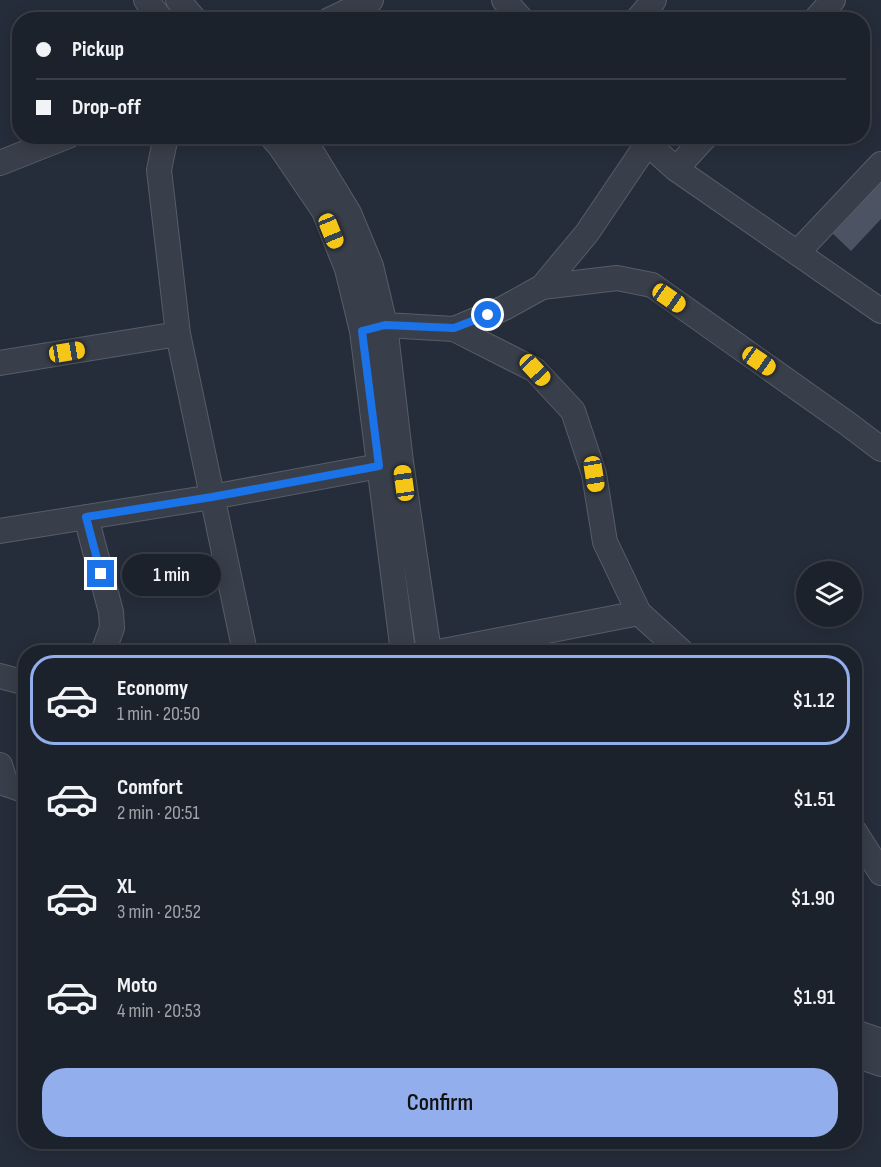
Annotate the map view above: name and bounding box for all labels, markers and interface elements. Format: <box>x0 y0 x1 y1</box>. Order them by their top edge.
text: Pickup <box>72 36 124 63</box>
text: Drop-off <box>72 94 141 121</box>
car <box>316 211 346 251</box>
car <box>649 280 689 316</box>
route start <box>474 301 501 328</box>
car <box>48 340 86 364</box>
car <box>739 343 779 379</box>
car <box>516 351 554 389</box>
car <box>582 455 606 493</box>
car <box>393 464 415 502</box>
callout: 1 min <box>122 553 221 595</box>
route end <box>87 560 114 587</box>
map controls <box>796 561 862 627</box>
button: layers <box>796 561 862 627</box>
text: 1 min <box>153 563 190 587</box>
icon: car <box>45 673 99 727</box>
text: Economy <box>117 675 188 702</box>
text: $1.12 <box>792 687 835 714</box>
text: 1 min · 20:50 <box>117 702 200 726</box>
icon: car <box>45 772 99 826</box>
text: Comfort <box>117 774 183 801</box>
text: $1.51 <box>793 786 835 813</box>
text: 2 min · 20:51 <box>117 801 200 825</box>
icon: car <box>45 871 99 925</box>
text: XL <box>117 873 136 900</box>
text: $1.90 <box>790 885 835 912</box>
text: 3 min · 20:52 <box>117 900 201 924</box>
icon: car <box>45 970 99 1024</box>
text: Moto <box>117 972 157 999</box>
text: $1.91 <box>792 984 835 1011</box>
text: 4 min · 20:53 <box>117 999 201 1023</box>
button: Confirm <box>42 1068 838 1137</box>

